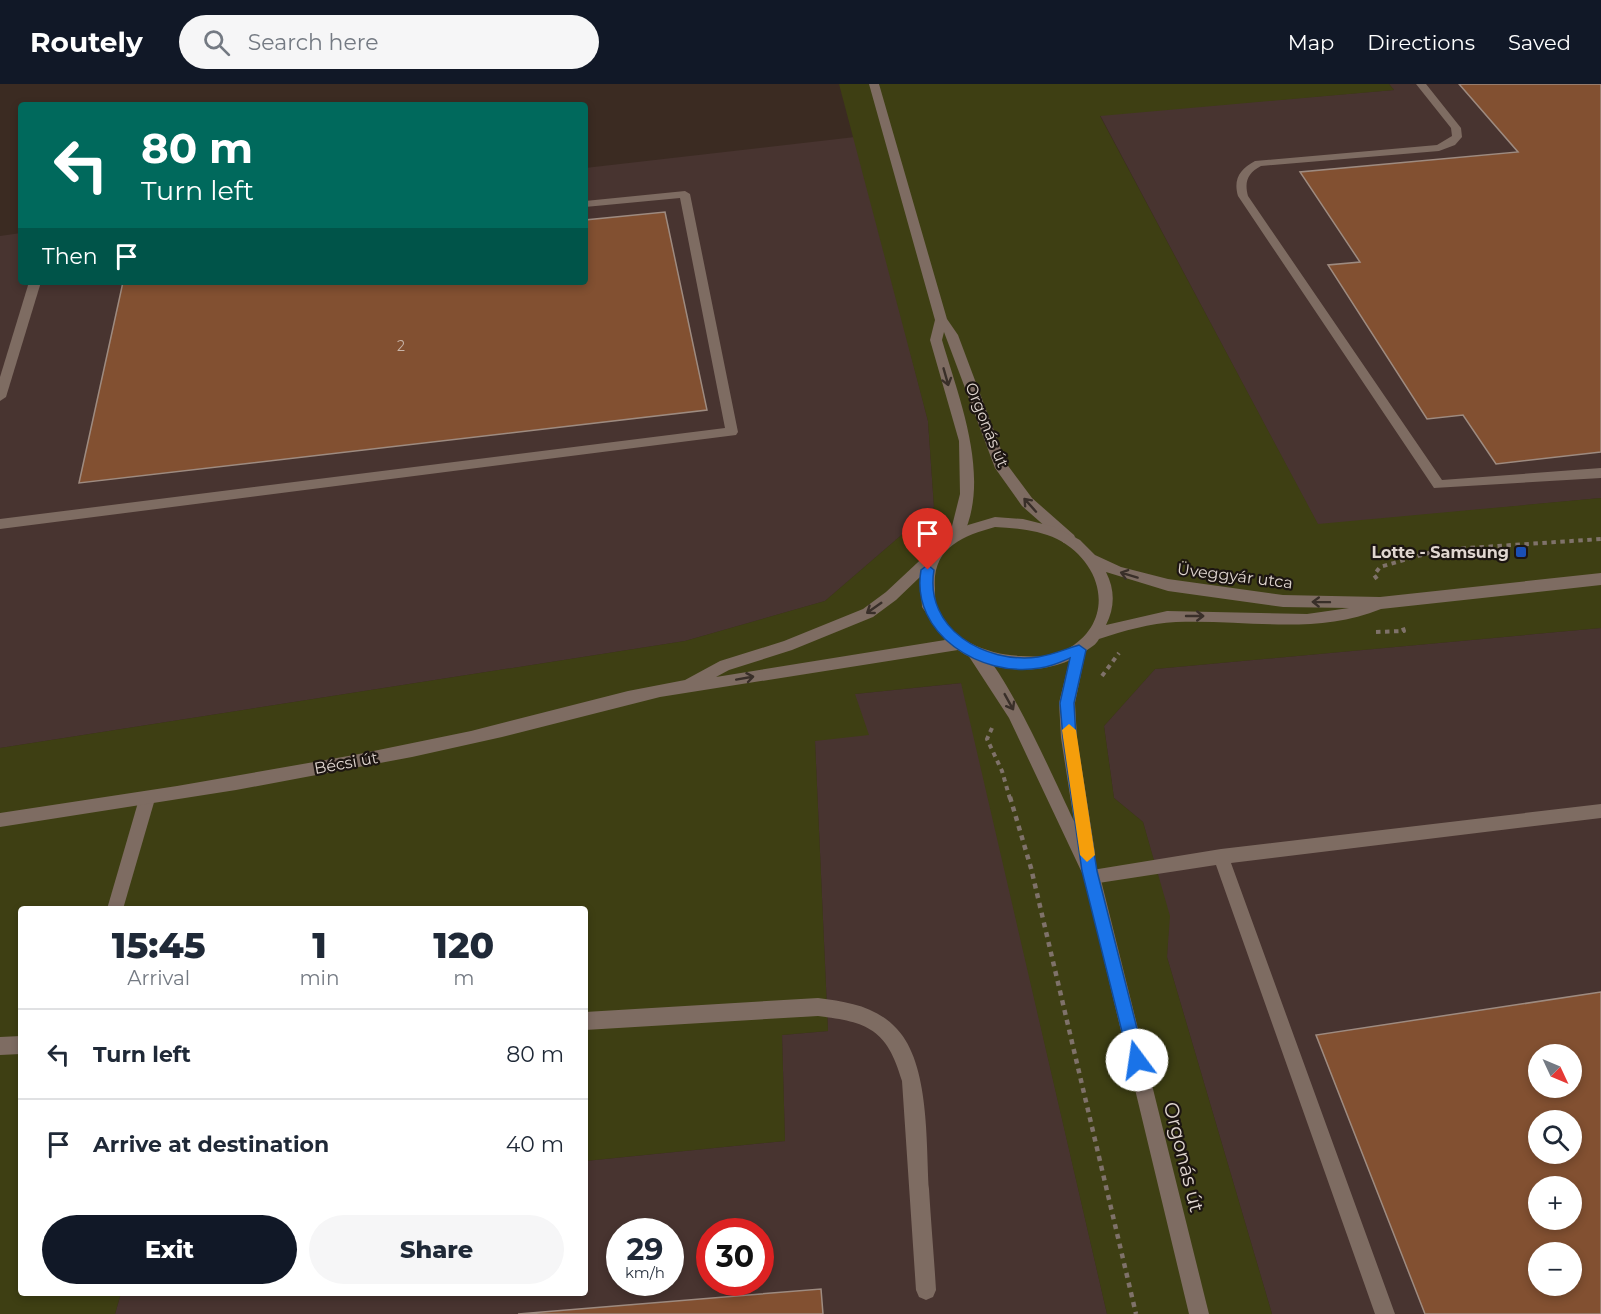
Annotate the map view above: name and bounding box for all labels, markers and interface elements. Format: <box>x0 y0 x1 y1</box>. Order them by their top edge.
search box <box>179 15 599 69</box>
text: Routely <box>30 25 143 59</box>
icon: search <box>200 26 233 59</box>
text: Search here <box>248 29 379 56</box>
text: Map <box>1288 30 1334 55</box>
text: Directions <box>1367 30 1475 55</box>
text: Saved <box>1508 30 1571 55</box>
text: 80 m <box>141 122 253 174</box>
icon: left <box>42 126 120 204</box>
text: Turn left <box>141 174 254 207</box>
icon: arrive <box>110 240 143 273</box>
text: Then <box>42 243 98 270</box>
house number: 2 <box>397 337 405 355</box>
one-way arrow <box>941 367 952 386</box>
street label: Orgonás út <box>961 380 1013 471</box>
one-way arrow <box>1023 498 1037 513</box>
pin <box>902 508 953 570</box>
icon: arrive <box>911 517 944 550</box>
place label: Lotte - Samsung <box>1371 543 1509 562</box>
marker: Lotte - Samsung <box>1514 545 1528 559</box>
street label: Üveggyár utca <box>1176 558 1294 593</box>
one-way arrow <box>1120 569 1139 580</box>
one-way arrow <box>1312 596 1332 608</box>
one-way arrow <box>867 602 883 614</box>
one-way arrow <box>1184 610 1204 622</box>
one-way arrow <box>735 672 754 683</box>
one-way arrow <box>1004 693 1015 711</box>
street label: Bécsi út <box>313 748 380 778</box>
text: 15:45 <box>112 923 206 967</box>
text: 1 <box>312 923 327 967</box>
text: 120 <box>433 923 494 967</box>
text: Arrival <box>127 966 190 990</box>
text: min <box>299 966 340 990</box>
text: m <box>453 966 474 990</box>
position arrow <box>1105 1028 1169 1092</box>
icon: left <box>42 1038 75 1071</box>
text: Turn left <box>93 1041 191 1068</box>
text: 80 m <box>506 1041 564 1068</box>
north arrow <box>1528 1044 1582 1098</box>
map controls <box>1528 1044 1582 1296</box>
street label: Orgonás út <box>1159 1099 1209 1215</box>
button: search <box>1528 1110 1582 1164</box>
icon: arrive <box>42 1128 75 1161</box>
text: Arrive at destination <box>93 1131 329 1158</box>
text: 40 m <box>506 1131 564 1158</box>
button: + <box>1528 1176 1582 1230</box>
button: Exit <box>42 1215 297 1284</box>
button: Share <box>309 1215 564 1284</box>
speed limit sign: 30 <box>696 1218 774 1296</box>
text: 29 <box>627 1231 663 1268</box>
button: − <box>1528 1242 1582 1296</box>
text: km/h <box>625 1263 665 1282</box>

